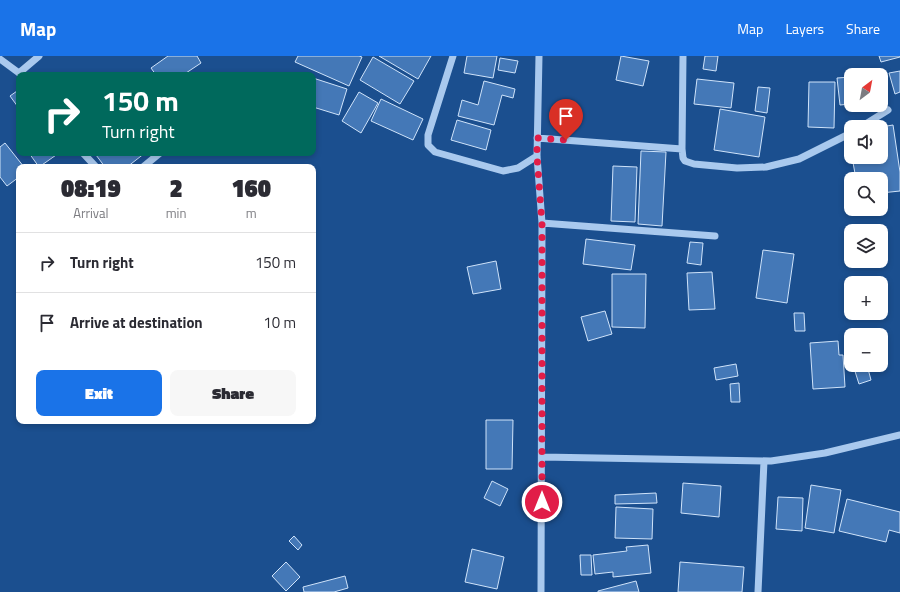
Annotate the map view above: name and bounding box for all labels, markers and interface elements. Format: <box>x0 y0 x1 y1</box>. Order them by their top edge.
text: Map <box>20 14 56 43</box>
text: Map <box>737 18 763 39</box>
text: Layers <box>785 18 824 39</box>
text: Share <box>846 18 880 39</box>
north arrow <box>844 68 888 112</box>
map controls <box>844 68 888 372</box>
text: 150 m <box>102 79 179 122</box>
icon: right <box>36 88 88 140</box>
pin <box>549 99 583 140</box>
icon: arrive <box>555 105 577 127</box>
text: Turn right <box>102 118 175 145</box>
button: sound <box>844 120 888 164</box>
text: 08:19 <box>61 170 121 206</box>
text: 2 <box>169 170 183 206</box>
text: 160 <box>231 170 271 206</box>
button: search <box>844 172 888 216</box>
text: Arrival <box>73 203 108 223</box>
text: min <box>166 203 186 223</box>
text: m <box>246 203 257 223</box>
button: layers <box>844 224 888 268</box>
text: Turn right <box>70 251 134 274</box>
text: 150 m <box>255 251 296 274</box>
icon: right <box>36 252 58 274</box>
button: + <box>844 276 888 320</box>
text: Arrive at destination <box>70 311 203 334</box>
text: 10 m <box>263 311 296 334</box>
icon: arrive <box>36 312 58 334</box>
button: − <box>844 328 888 372</box>
button: Exit <box>36 370 162 416</box>
button: Share <box>170 370 296 416</box>
position arrow <box>521 481 563 523</box>

